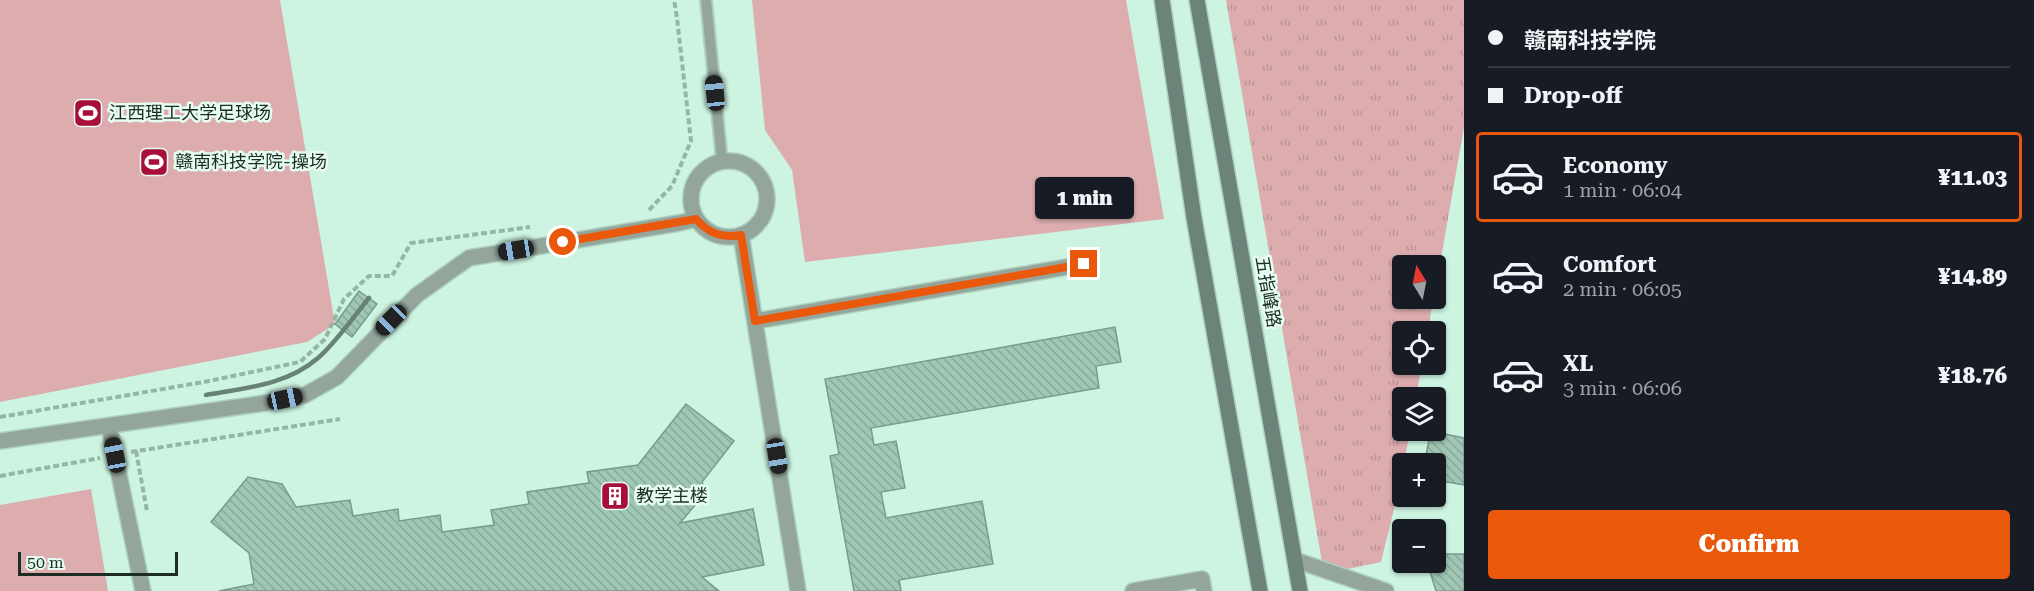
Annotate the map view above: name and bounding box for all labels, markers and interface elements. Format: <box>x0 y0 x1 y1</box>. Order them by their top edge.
text: 赣南科技学院 <box>1524 28 1656 53</box>
car <box>704 74 726 112</box>
text: Drop-off <box>1524 83 1622 108</box>
sports icon: 江西理工大学足球场 <box>72 97 104 129</box>
place label: 江西理工大学足球场 <box>109 102 271 123</box>
sports icon: 赣南科技学院-操场 <box>138 146 170 178</box>
icon: car <box>1491 150 1545 204</box>
place label: 赣南科技学院-操场 <box>175 151 327 172</box>
text: Economy <box>1563 153 1667 178</box>
text: ¥11.03 <box>1938 165 2007 190</box>
callout: 1 min <box>1034 177 1134 219</box>
text: 1 min · 06:04 <box>1563 178 1682 202</box>
text: 1 min <box>1056 186 1113 210</box>
route start <box>549 228 576 255</box>
car <box>497 238 535 262</box>
icon: car <box>1491 249 1545 303</box>
route end <box>1070 250 1097 277</box>
text: Comfort <box>1563 252 1656 277</box>
street label: 五指峰路 <box>1252 255 1285 329</box>
north arrow <box>1392 255 1446 309</box>
map controls <box>1392 255 1446 573</box>
text: ¥14.89 <box>1938 264 2007 289</box>
text: 2 min · 06:05 <box>1563 277 1682 301</box>
car <box>372 301 410 339</box>
button: locate <box>1392 321 1446 375</box>
icon: car <box>1491 348 1545 402</box>
text: XL <box>1563 351 1593 376</box>
text: ¥18.76 <box>1938 363 2007 388</box>
text: 3 min · 06:06 <box>1563 376 1682 400</box>
car <box>266 386 304 412</box>
button: layers <box>1392 387 1446 441</box>
car <box>103 436 127 474</box>
car <box>765 437 789 475</box>
button: + <box>1392 453 1446 507</box>
building icon: 教学主楼 <box>599 480 631 512</box>
place label: 教学主楼 <box>636 485 708 506</box>
button: Confirm <box>1488 510 2010 579</box>
button: − <box>1392 519 1446 573</box>
scale bar <box>18 549 178 576</box>
text: 50 m <box>27 553 64 572</box>

